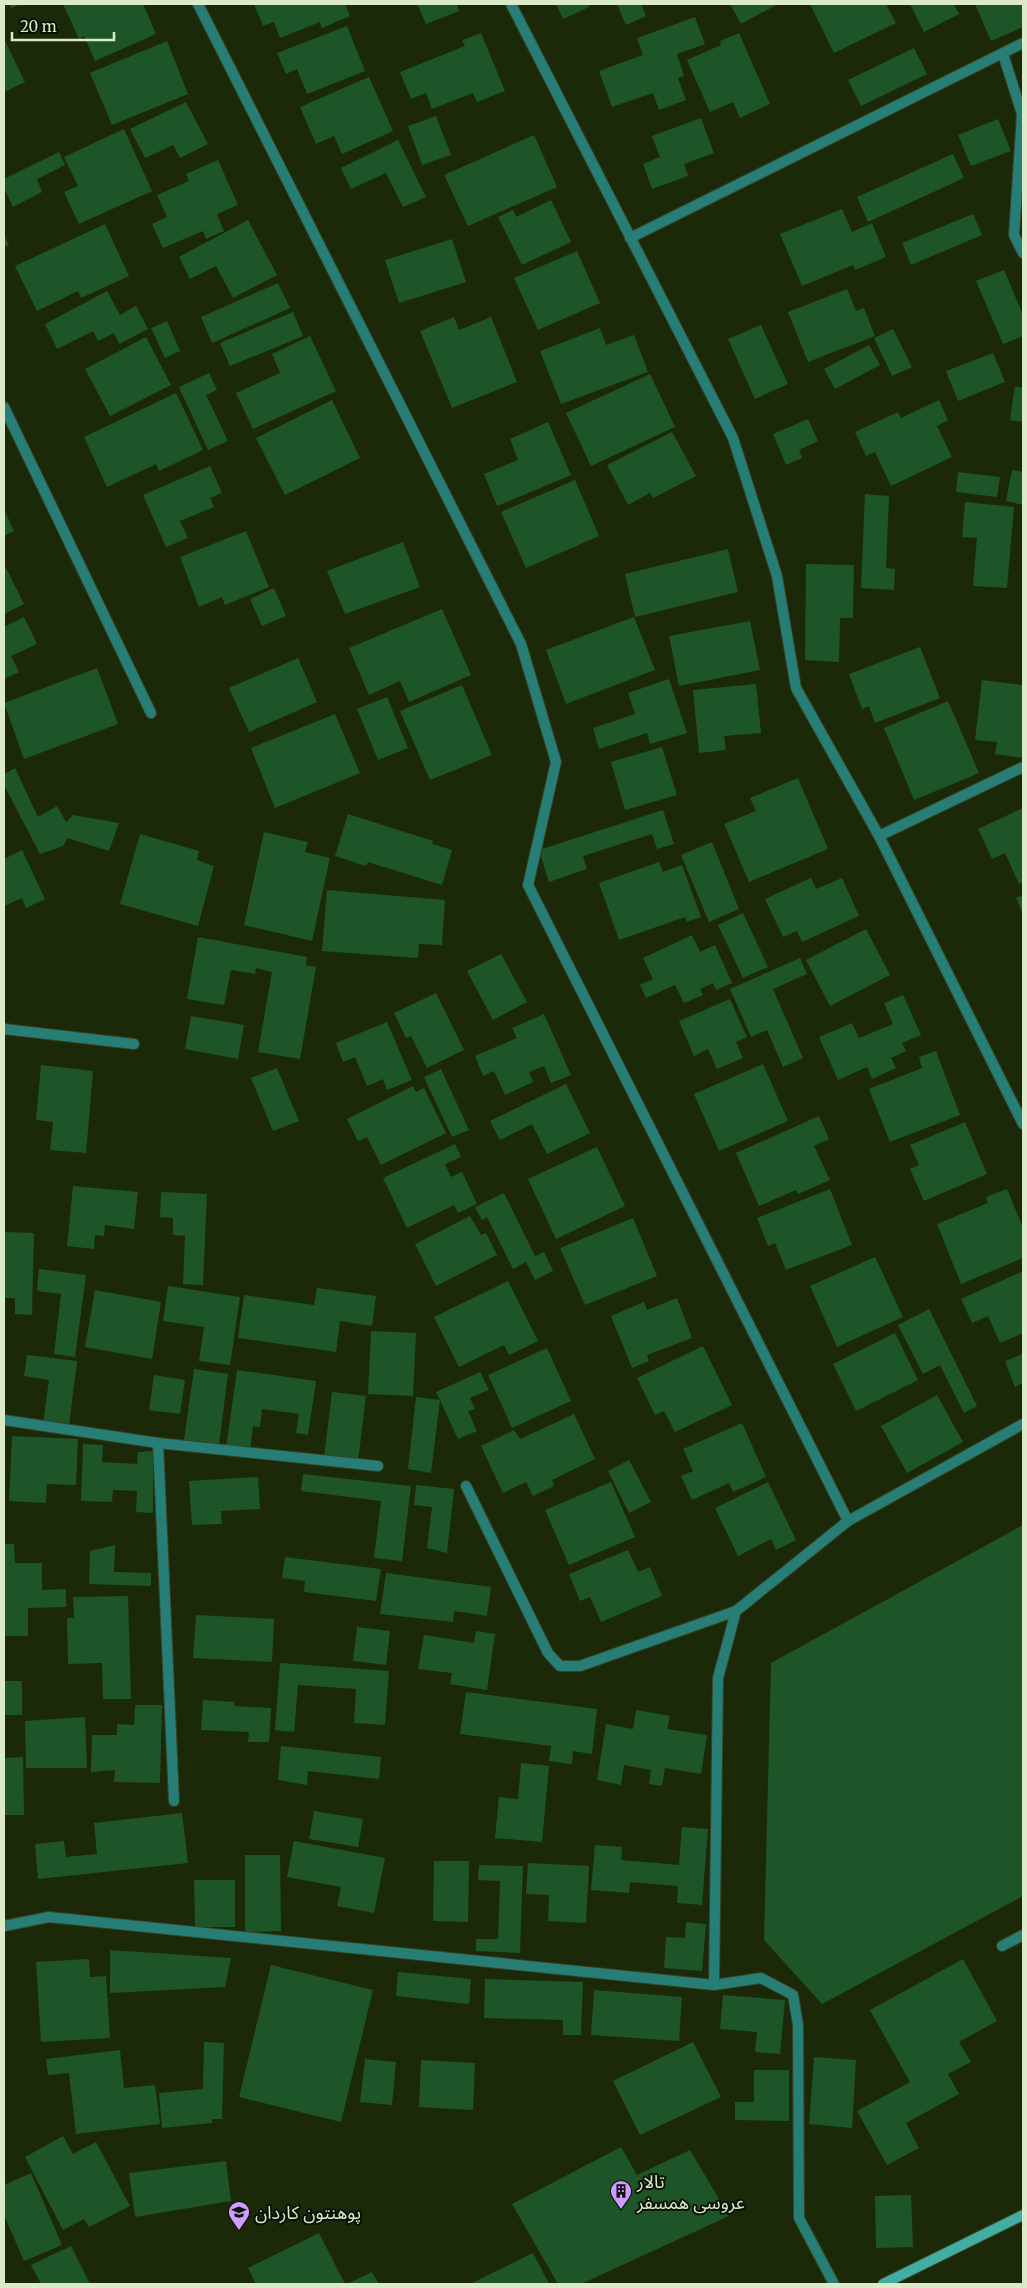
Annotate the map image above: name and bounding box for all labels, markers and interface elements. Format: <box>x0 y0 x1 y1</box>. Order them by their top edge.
scale bar <box>12 10 115 42</box>
text: 20 m <box>20 17 57 36</box>
place label: تالار عروسی همسفر <box>636 2170 745 2214</box>
building icon: تالار عروسی همسفر <box>609 2179 633 2210</box>
school or university icon: پوهنتون کاردان <box>227 2200 251 2231</box>
place label: پوهنتون کاردان <box>255 2201 361 2224</box>

